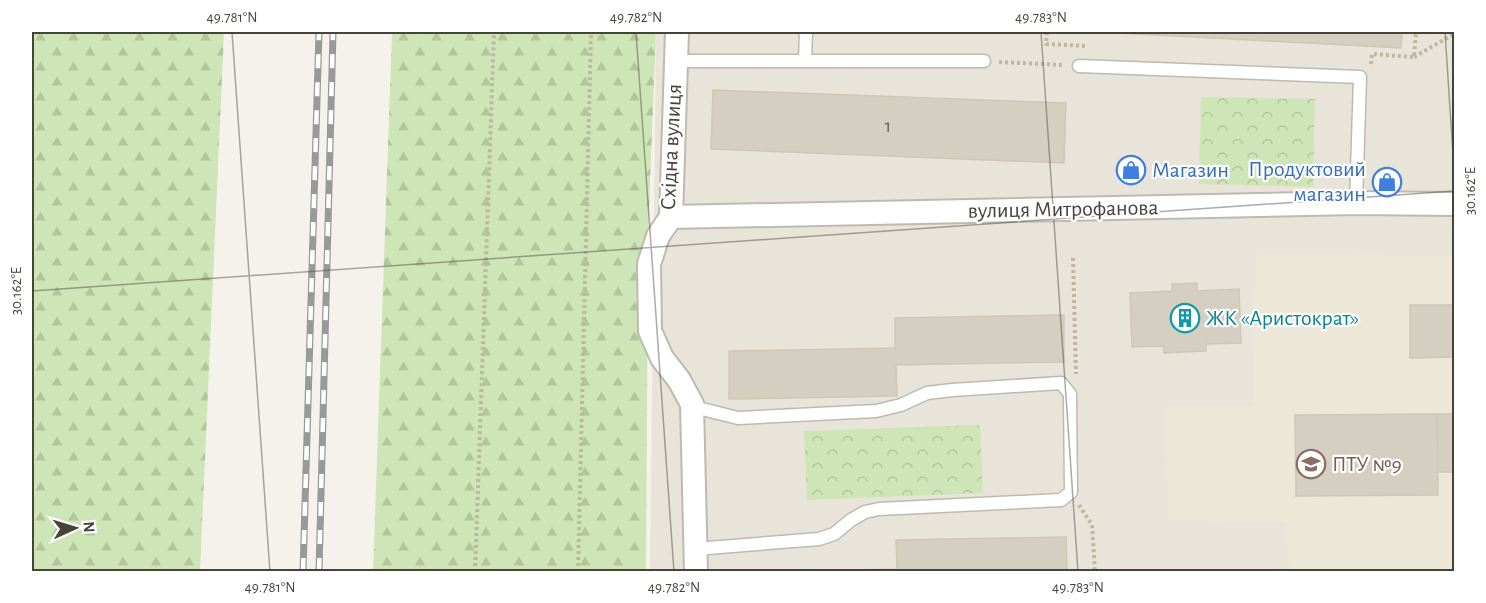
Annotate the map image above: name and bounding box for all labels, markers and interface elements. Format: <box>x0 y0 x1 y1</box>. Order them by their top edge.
text: 49.781°N <box>207 10 257 25</box>
text: 49.782°N <box>610 10 662 25</box>
text: 49.783°N <box>1015 10 1067 25</box>
street label: Східна вулиця <box>657 83 685 211</box>
house number: 1 <box>885 116 891 136</box>
shop icon: Магазин <box>1115 154 1147 186</box>
place label: Продуктовий магазин <box>1248 158 1366 205</box>
place label: Магазин <box>1152 159 1229 181</box>
shop icon: Продуктовий магазин <box>1371 166 1403 198</box>
text: 30.162°E <box>1463 167 1478 215</box>
street label: вулиця Митрофанова <box>967 196 1159 222</box>
text: 30.162°E <box>9 267 24 315</box>
building icon: ЖК «Аристократ» <box>1169 302 1201 334</box>
place label: ЖК «Аристократ» <box>1206 307 1359 329</box>
school or university icon: ПТУ №9 <box>1295 448 1327 480</box>
place label: ПТУ №9 <box>1332 453 1402 475</box>
north arrow <box>45 498 105 558</box>
text: N <box>81 521 97 533</box>
text: 49.781°N <box>245 580 295 595</box>
text: 49.782°N <box>648 580 700 595</box>
text: 49.783°N <box>1052 580 1104 595</box>

